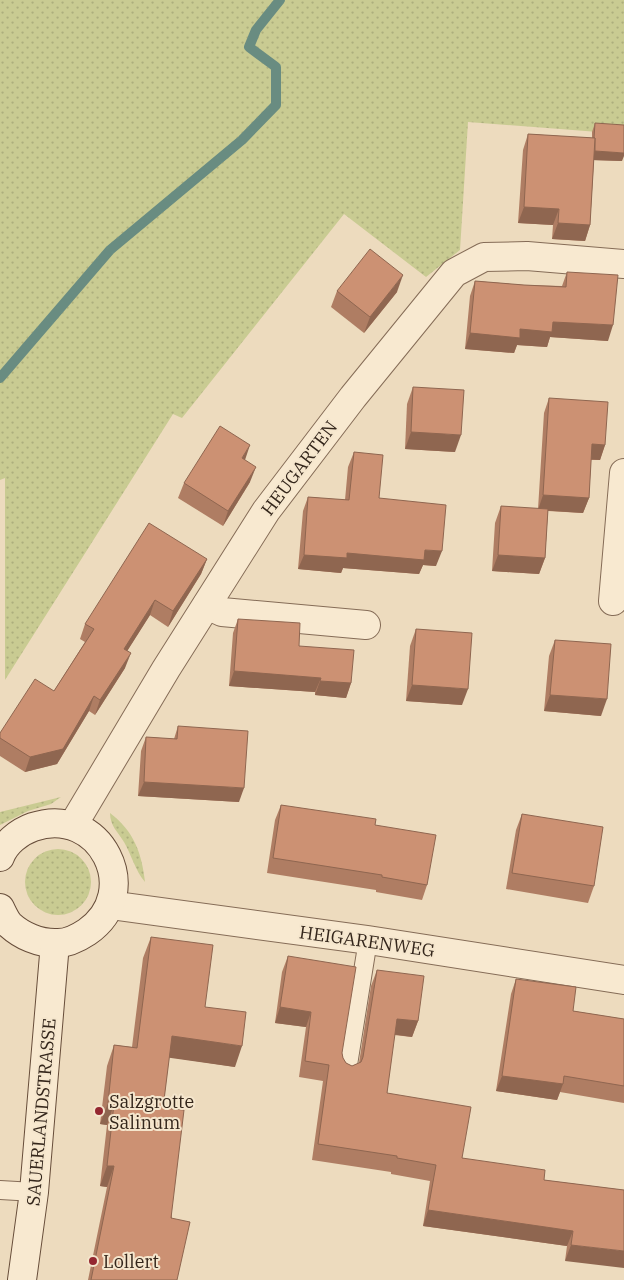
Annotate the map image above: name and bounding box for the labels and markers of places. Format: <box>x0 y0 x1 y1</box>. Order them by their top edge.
place label: Salzgrotte Salinum <box>109 1090 194 1134</box>
marker: Salzgrotte Salinum <box>93 1105 105 1117</box>
place label: Lollert <box>103 1250 159 1273</box>
marker: Lollert <box>87 1255 99 1267</box>

